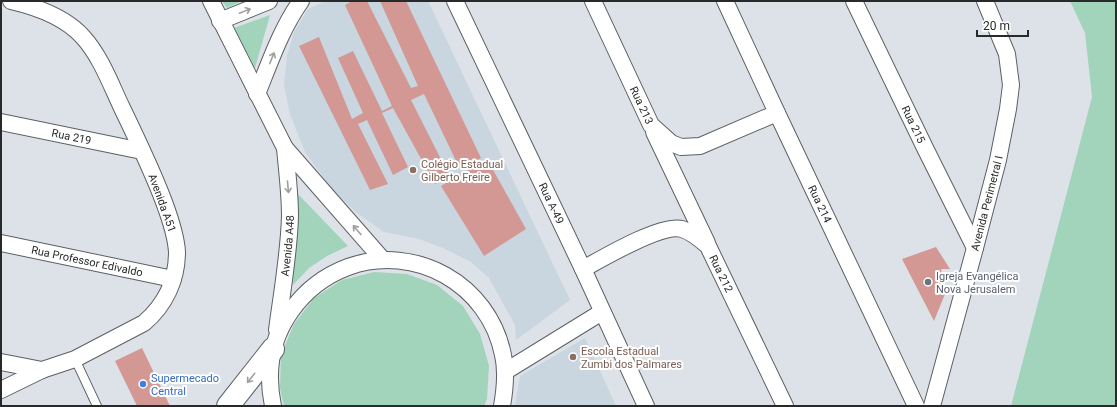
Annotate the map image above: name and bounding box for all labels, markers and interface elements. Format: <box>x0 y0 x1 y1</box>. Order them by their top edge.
one-way arrow <box>238 7 250 14</box>
scale bar <box>977 12 1028 38</box>
text: 20 m <box>983 19 1010 33</box>
one-way arrow <box>268 52 276 64</box>
street label: Rua 213 <box>627 84 656 126</box>
street label: Rua 215 <box>899 103 928 145</box>
street label: Rua 219 <box>51 126 92 147</box>
street label: Avenida Perimetral I <box>968 155 1005 252</box>
place label: Colégio Estadual Gilberto Freire <box>421 158 503 184</box>
marker: Colégio Estadual Gilberto Freire <box>408 165 418 175</box>
street label: Avenida A51 <box>145 172 179 234</box>
one-way arrow <box>285 180 292 193</box>
street label: Rua A-49 <box>536 180 567 226</box>
street label: Rua 214 <box>806 183 835 225</box>
street label: Avenida A48 <box>278 215 297 277</box>
one-way arrow <box>353 226 362 236</box>
street label: Rua Professor Edivaldo <box>30 243 144 279</box>
street label: Rua 212 <box>707 253 736 294</box>
place label: Igreja Evangélica Nova Jerusalem <box>936 270 1019 296</box>
marker: Igreja Evangélica Nova Jerusalem <box>923 277 933 287</box>
place label: Escola Estadual Zumbi dos Palmares <box>581 345 682 371</box>
marker: Escola Estadual Zumbi dos Palmares <box>568 352 578 362</box>
place label: Supermecado Central <box>151 372 219 398</box>
one-way arrow <box>246 372 255 383</box>
marker: Supermecado Central <box>138 379 148 389</box>

